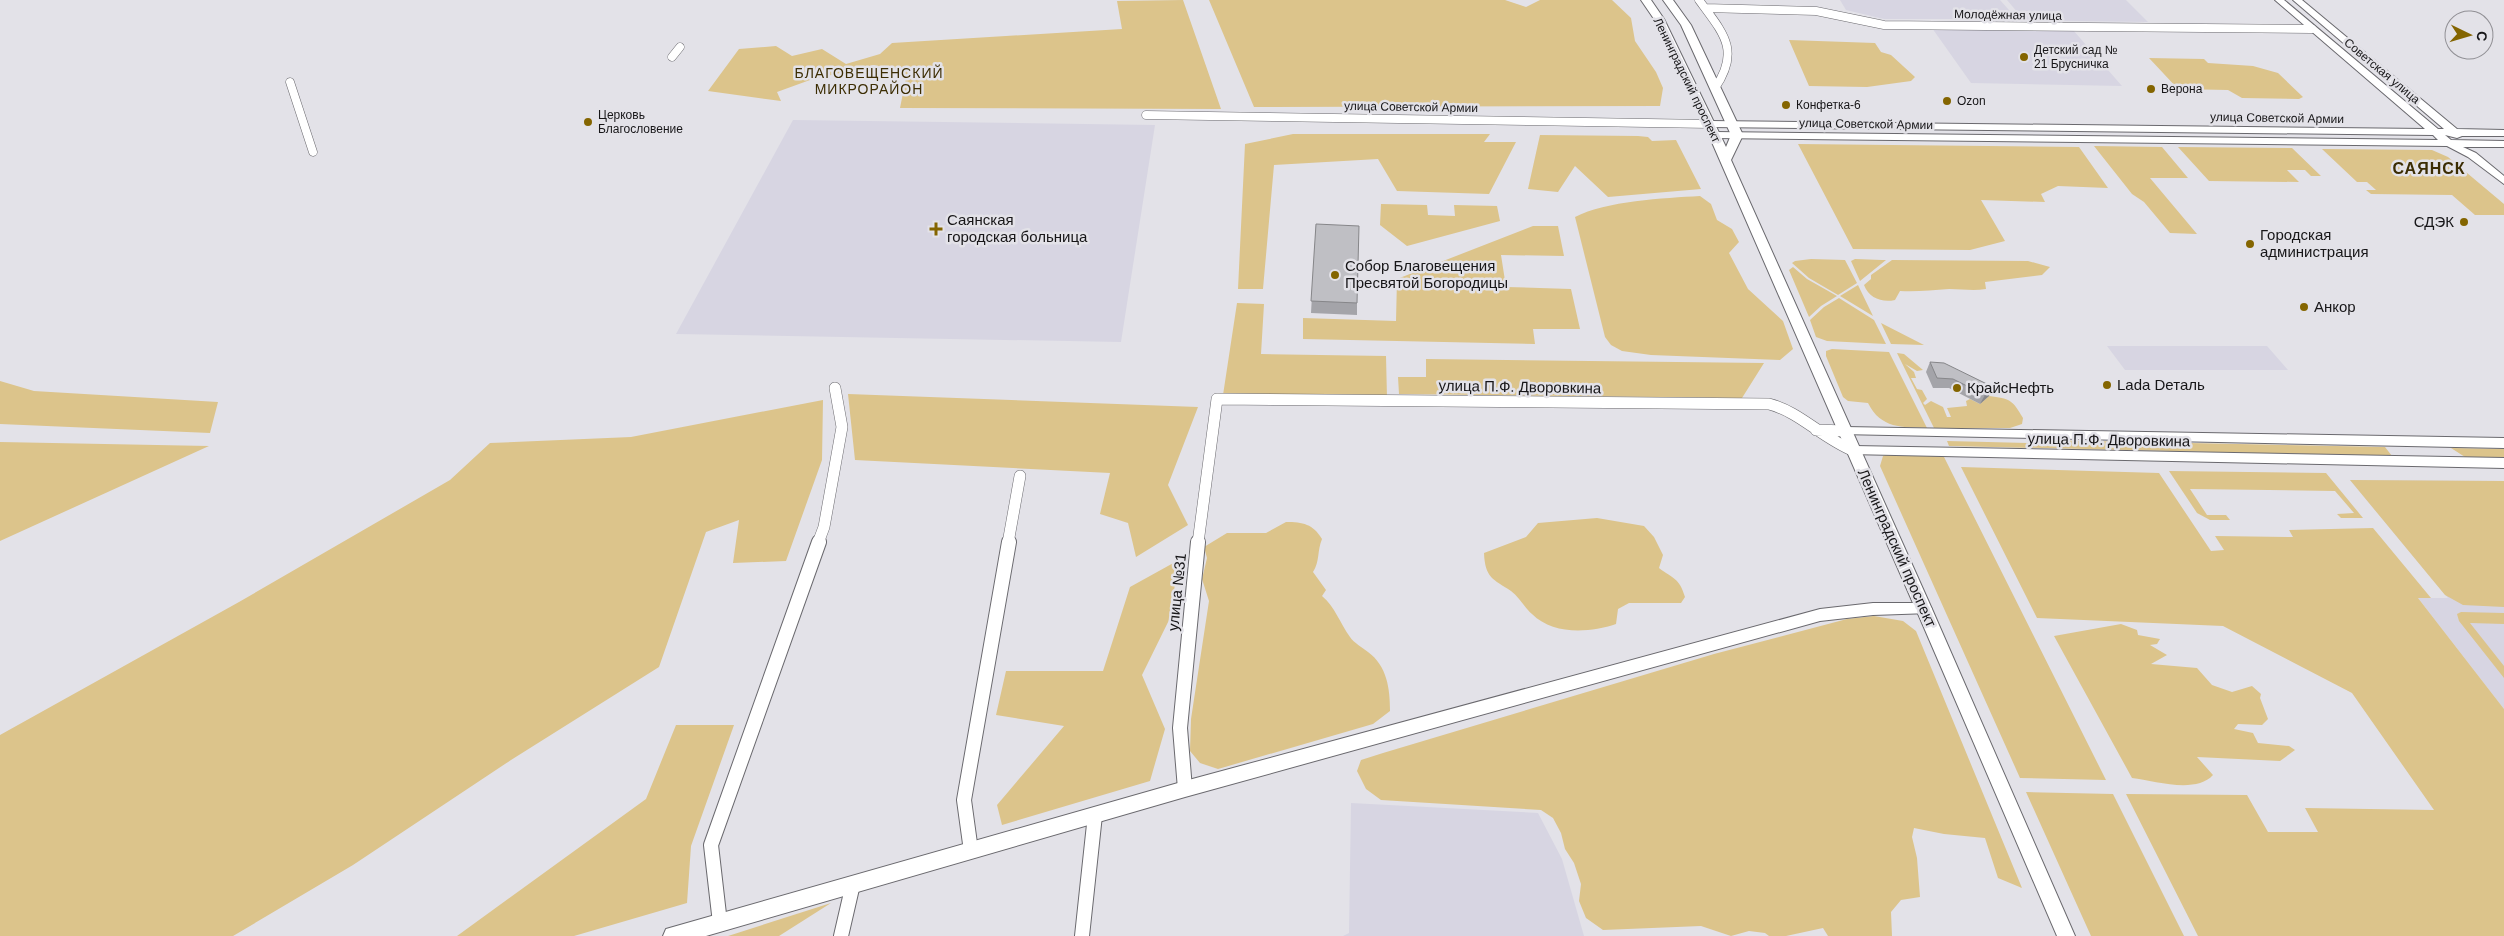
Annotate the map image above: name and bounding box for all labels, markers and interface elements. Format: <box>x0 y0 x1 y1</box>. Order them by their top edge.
street label: Молодёжная улица <box>1954 7 2062 23</box>
north arrow <box>2444 10 2494 60</box>
street label: Ленинградский проспект <box>1651 15 1724 145</box>
text: С <box>2474 30 2490 42</box>
street label: Советская улица <box>2341 35 2423 107</box>
place label: Детский сад № 21 Брусничка <box>2034 43 2118 71</box>
marker: Детский сад № 21 Брусничка <box>2018 51 2030 63</box>
district label: БЛАГОВЕЩЕНСКИЙ МИКРОРАЙОН <box>794 64 944 97</box>
place label: Верона <box>2161 82 2203 96</box>
marker: Верона <box>2145 83 2157 95</box>
place label: Ozon <box>1957 94 1986 108</box>
marker: Ozon <box>1941 95 1953 107</box>
place label: Конфетка-6 <box>1796 98 1861 112</box>
street label: улица Советской Армии <box>1344 99 1478 115</box>
marker: Конфетка-6 <box>1780 99 1792 111</box>
place label: Церковь Благословение <box>598 108 683 136</box>
street label: улица Советской Армии <box>2210 110 2344 126</box>
marker: Церковь Благословение <box>582 116 594 128</box>
street label: улица Советской Армии <box>1799 116 1933 132</box>
district label: САЯНСК <box>2392 160 2466 177</box>
place label: Саянская городская больница <box>947 211 1088 245</box>
place label: СДЭК <box>2414 213 2454 230</box>
marker: СДЭК <box>2458 216 2470 228</box>
marker: Саянская городская больница <box>929 222 943 236</box>
place label: Городская администрация <box>2260 226 2369 260</box>
marker: Городская администрация <box>2244 238 2256 250</box>
place label: Собор Благовещения Пресвятой Богородицы <box>1345 257 1508 291</box>
marker: Собор Благовещения Пресвятой Богородицы <box>1329 269 1341 281</box>
place label: Анкор <box>2314 298 2356 315</box>
marker: Анкор <box>2298 301 2310 313</box>
place label: Lada Dеталь <box>2117 376 2205 393</box>
street label: улица П.Ф. Дворовкина <box>1439 377 1602 396</box>
place label: КрайсНефть <box>1967 379 2054 396</box>
marker: Lada Dеталь <box>2101 379 2113 391</box>
marker: КрайсНефть <box>1951 382 1963 394</box>
street label: улица П.Ф. Дворовкина <box>2028 430 2191 449</box>
street label: Ленинградский проспект <box>1855 466 1940 630</box>
street label: улица №31 <box>1164 552 1189 632</box>

